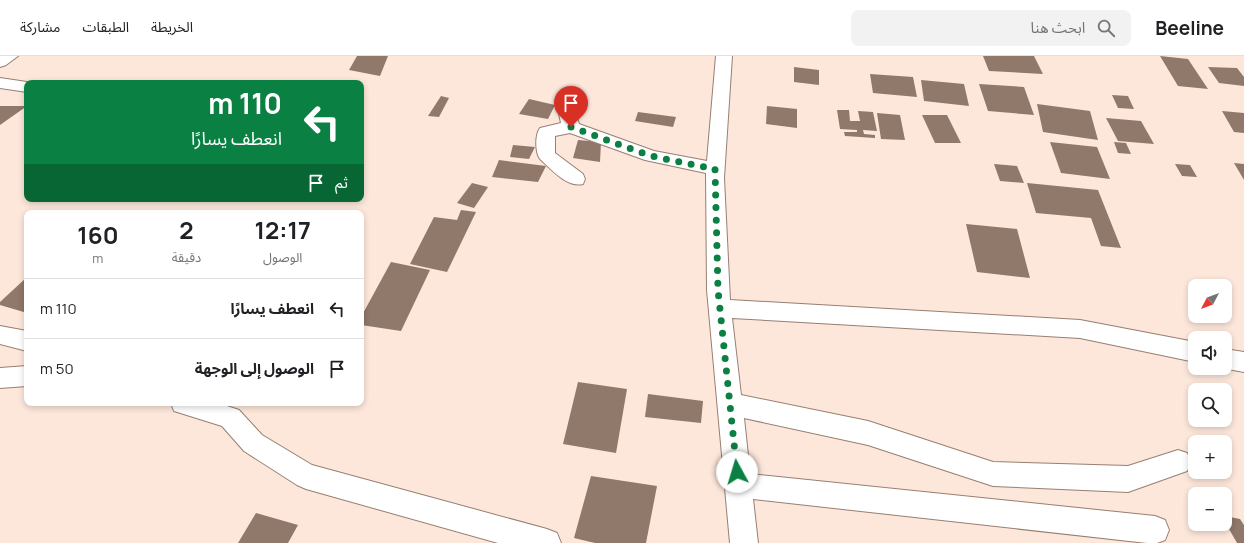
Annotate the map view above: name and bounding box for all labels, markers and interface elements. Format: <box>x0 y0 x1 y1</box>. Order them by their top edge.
search box <box>851 10 1131 46</box>
text: Beeline <box>1155 15 1224 41</box>
text: مشاركة <box>20 17 60 36</box>
text: الطبقات <box>82 17 129 36</box>
text: الخريطة <box>151 17 193 36</box>
text: ابحث هنا <box>1031 17 1085 38</box>
icon: search <box>1095 17 1117 39</box>
text: 110 m <box>208 84 282 122</box>
pin <box>554 86 588 127</box>
icon: arrive <box>560 92 582 114</box>
icon: left <box>296 96 348 148</box>
text: انعطف يسارًا <box>191 126 282 150</box>
icon: arrive <box>305 172 327 194</box>
text: ثم <box>335 172 348 193</box>
text: 2 <box>179 213 194 246</box>
text: 12:17 <box>254 213 311 246</box>
text: 160 <box>77 218 118 251</box>
text: دقيقة <box>172 248 201 266</box>
text: الوصول <box>263 248 302 266</box>
text: m <box>92 249 103 267</box>
north arrow <box>1188 279 1232 323</box>
map controls <box>1188 279 1232 531</box>
text: 110 m <box>40 298 77 319</box>
text: انعطف يسارًا <box>230 298 314 319</box>
icon: left <box>326 298 348 320</box>
button: sound <box>1188 331 1232 375</box>
text: 50 m <box>40 358 74 379</box>
text: الوصول إلى الوجهة <box>195 358 314 379</box>
icon: arrive <box>326 358 348 380</box>
button: search <box>1188 383 1232 427</box>
button: + <box>1188 435 1232 479</box>
position arrow <box>716 451 758 493</box>
button: − <box>1188 487 1232 531</box>

